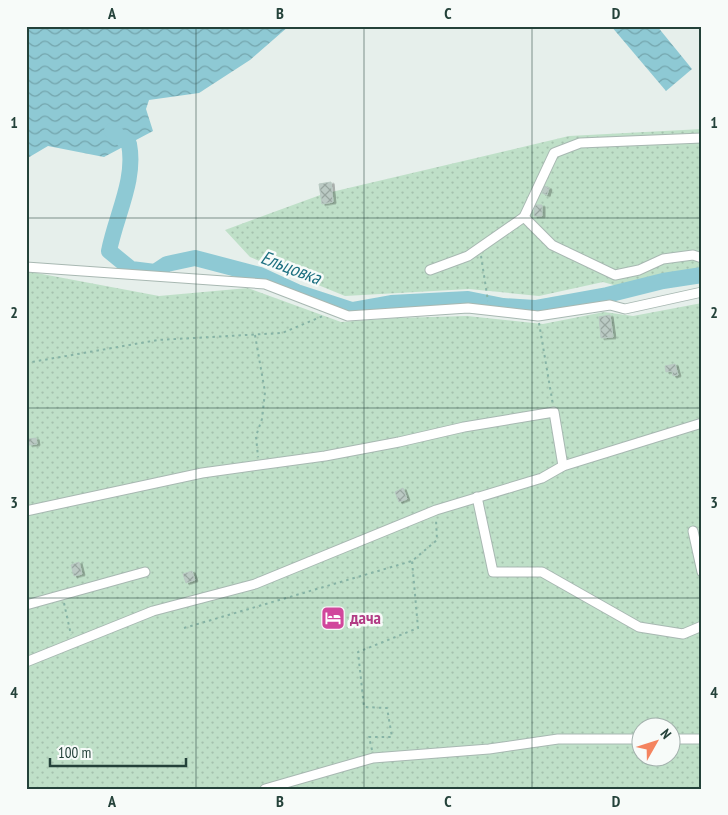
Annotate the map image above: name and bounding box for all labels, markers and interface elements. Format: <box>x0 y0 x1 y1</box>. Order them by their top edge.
text: A <box>107 3 117 23</box>
text: B <box>276 3 284 23</box>
text: C <box>444 3 452 23</box>
text: D <box>612 3 621 23</box>
text: 1 <box>10 112 18 132</box>
text: 1 <box>710 112 718 132</box>
water label: Ельцовка <box>258 245 326 290</box>
text: 2 <box>10 302 18 322</box>
text: 2 <box>710 302 718 322</box>
text: 3 <box>10 492 18 512</box>
text: 3 <box>710 492 718 512</box>
hotel icon: дача <box>320 605 346 631</box>
place label: дача <box>349 606 381 629</box>
text: 4 <box>10 682 18 702</box>
text: 4 <box>710 682 718 702</box>
north arrow <box>630 718 680 768</box>
text: N <box>657 725 675 742</box>
scale bar <box>50 735 186 767</box>
text: 100 m <box>58 743 91 762</box>
text: A <box>107 791 117 811</box>
text: B <box>276 791 284 811</box>
text: C <box>444 791 452 811</box>
text: D <box>612 791 621 811</box>

